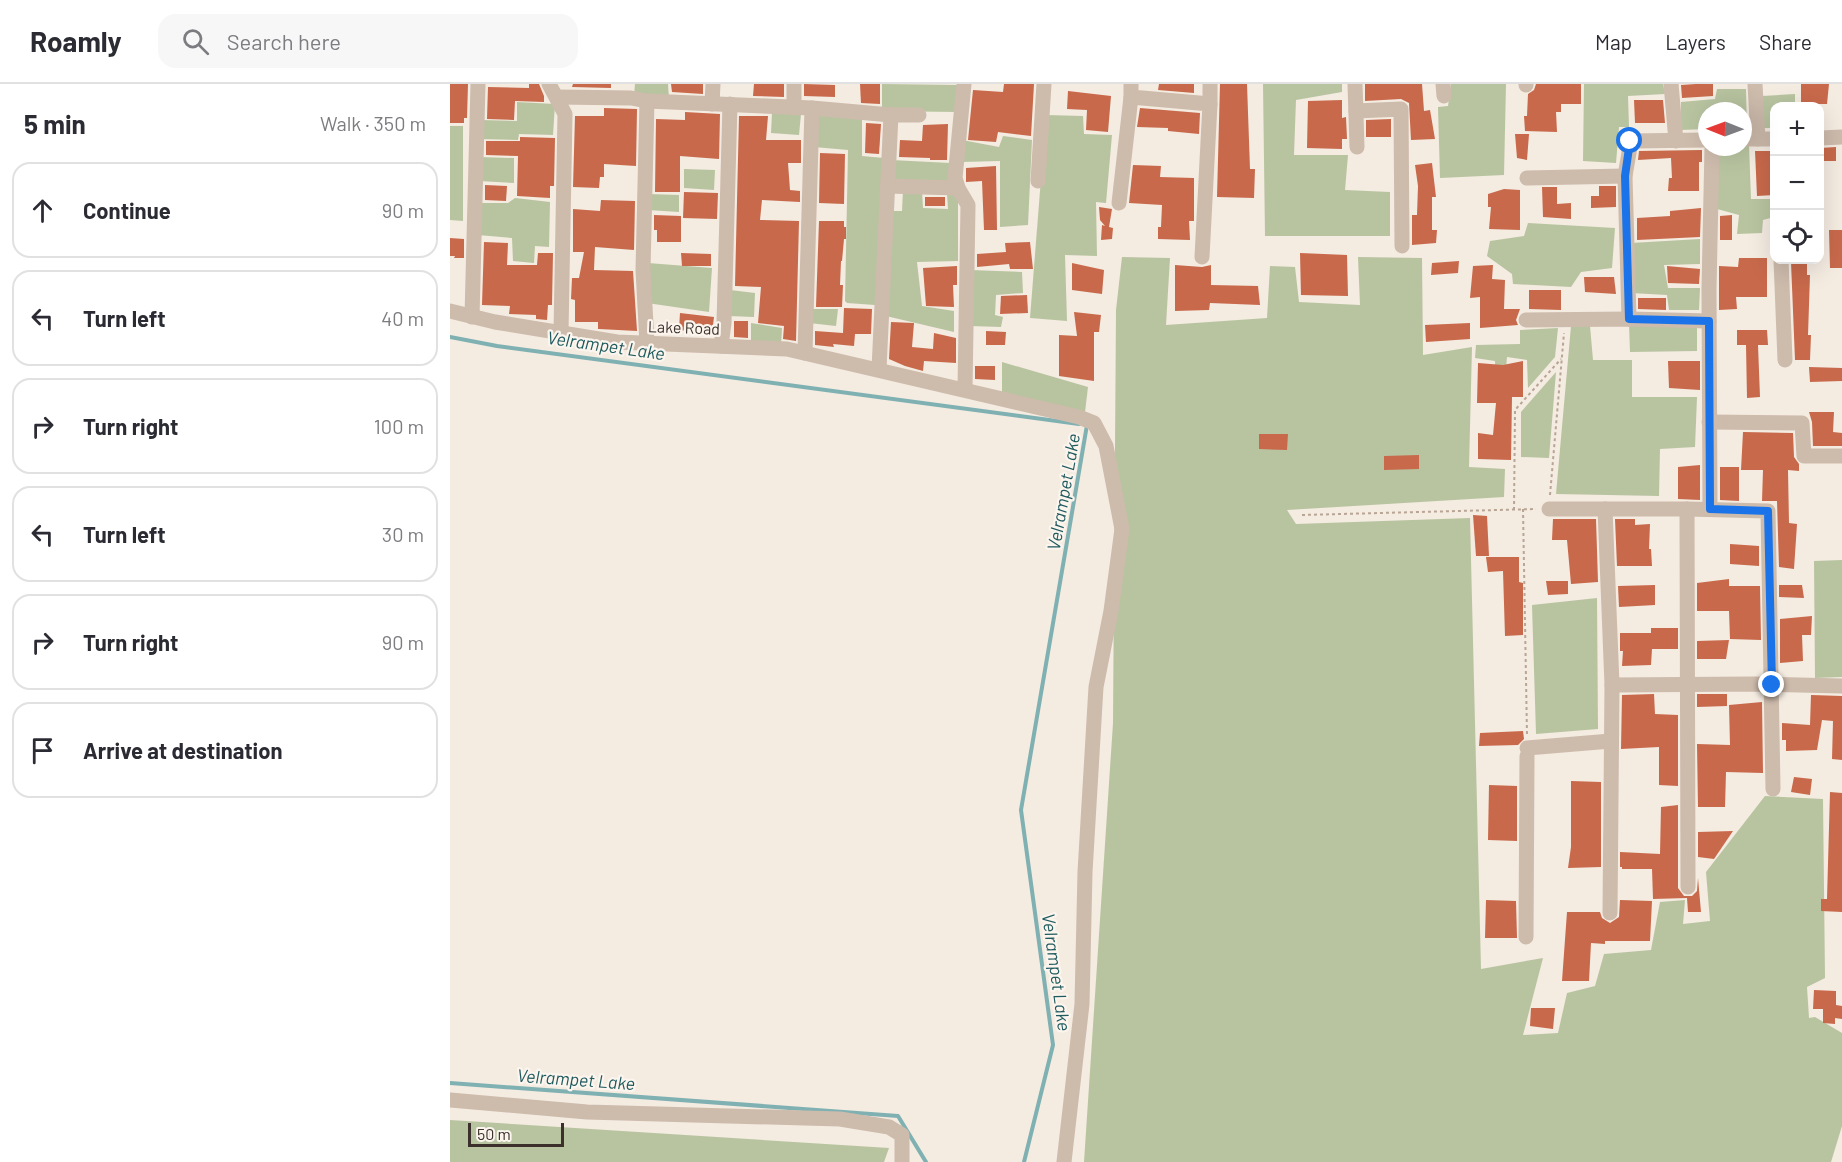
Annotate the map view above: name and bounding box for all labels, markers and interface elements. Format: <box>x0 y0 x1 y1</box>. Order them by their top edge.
search box <box>158 14 578 68</box>
text: Roamly <box>30 24 122 58</box>
icon: search <box>179 25 212 58</box>
text: Search here <box>227 28 341 54</box>
text: Map <box>1595 29 1632 54</box>
text: Layers <box>1665 29 1726 54</box>
text: Share <box>1759 29 1812 54</box>
north arrow <box>1698 102 1752 156</box>
map controls <box>1770 102 1824 264</box>
button: + <box>1770 102 1824 156</box>
text: 5 min <box>24 108 86 139</box>
text: Walk · 350 m <box>320 111 426 135</box>
route start <box>1616 127 1642 153</box>
button: − <box>1770 156 1824 210</box>
icon: ahead <box>26 194 59 227</box>
text: Continue <box>83 197 171 223</box>
text: 90 m <box>382 198 424 222</box>
button: locate <box>1770 210 1824 264</box>
icon: left <box>26 302 59 335</box>
text: Turn left <box>83 305 166 331</box>
text: 40 m <box>381 306 424 330</box>
street label: Lake Road <box>648 316 720 338</box>
water label: Velrampet Lake <box>546 326 666 364</box>
icon: right <box>26 410 59 443</box>
text: Turn right <box>83 413 178 439</box>
text: 100 m <box>374 414 424 438</box>
water label: Velrampet Lake <box>1042 432 1084 552</box>
icon: left <box>26 518 59 551</box>
text: Turn left <box>83 521 166 547</box>
text: 30 m <box>382 522 424 546</box>
icon: right <box>26 626 59 659</box>
text: Turn right <box>83 629 178 655</box>
text: 90 m <box>382 630 424 654</box>
route end <box>1758 671 1784 697</box>
icon: arrive <box>26 734 59 767</box>
text: Arrive at destination <box>83 737 282 763</box>
water label: Velrampet Lake <box>1038 912 1076 1032</box>
water label: Velrampet Lake <box>516 1064 636 1094</box>
scale bar <box>468 1120 564 1148</box>
text: 50 m <box>477 1124 511 1143</box>

